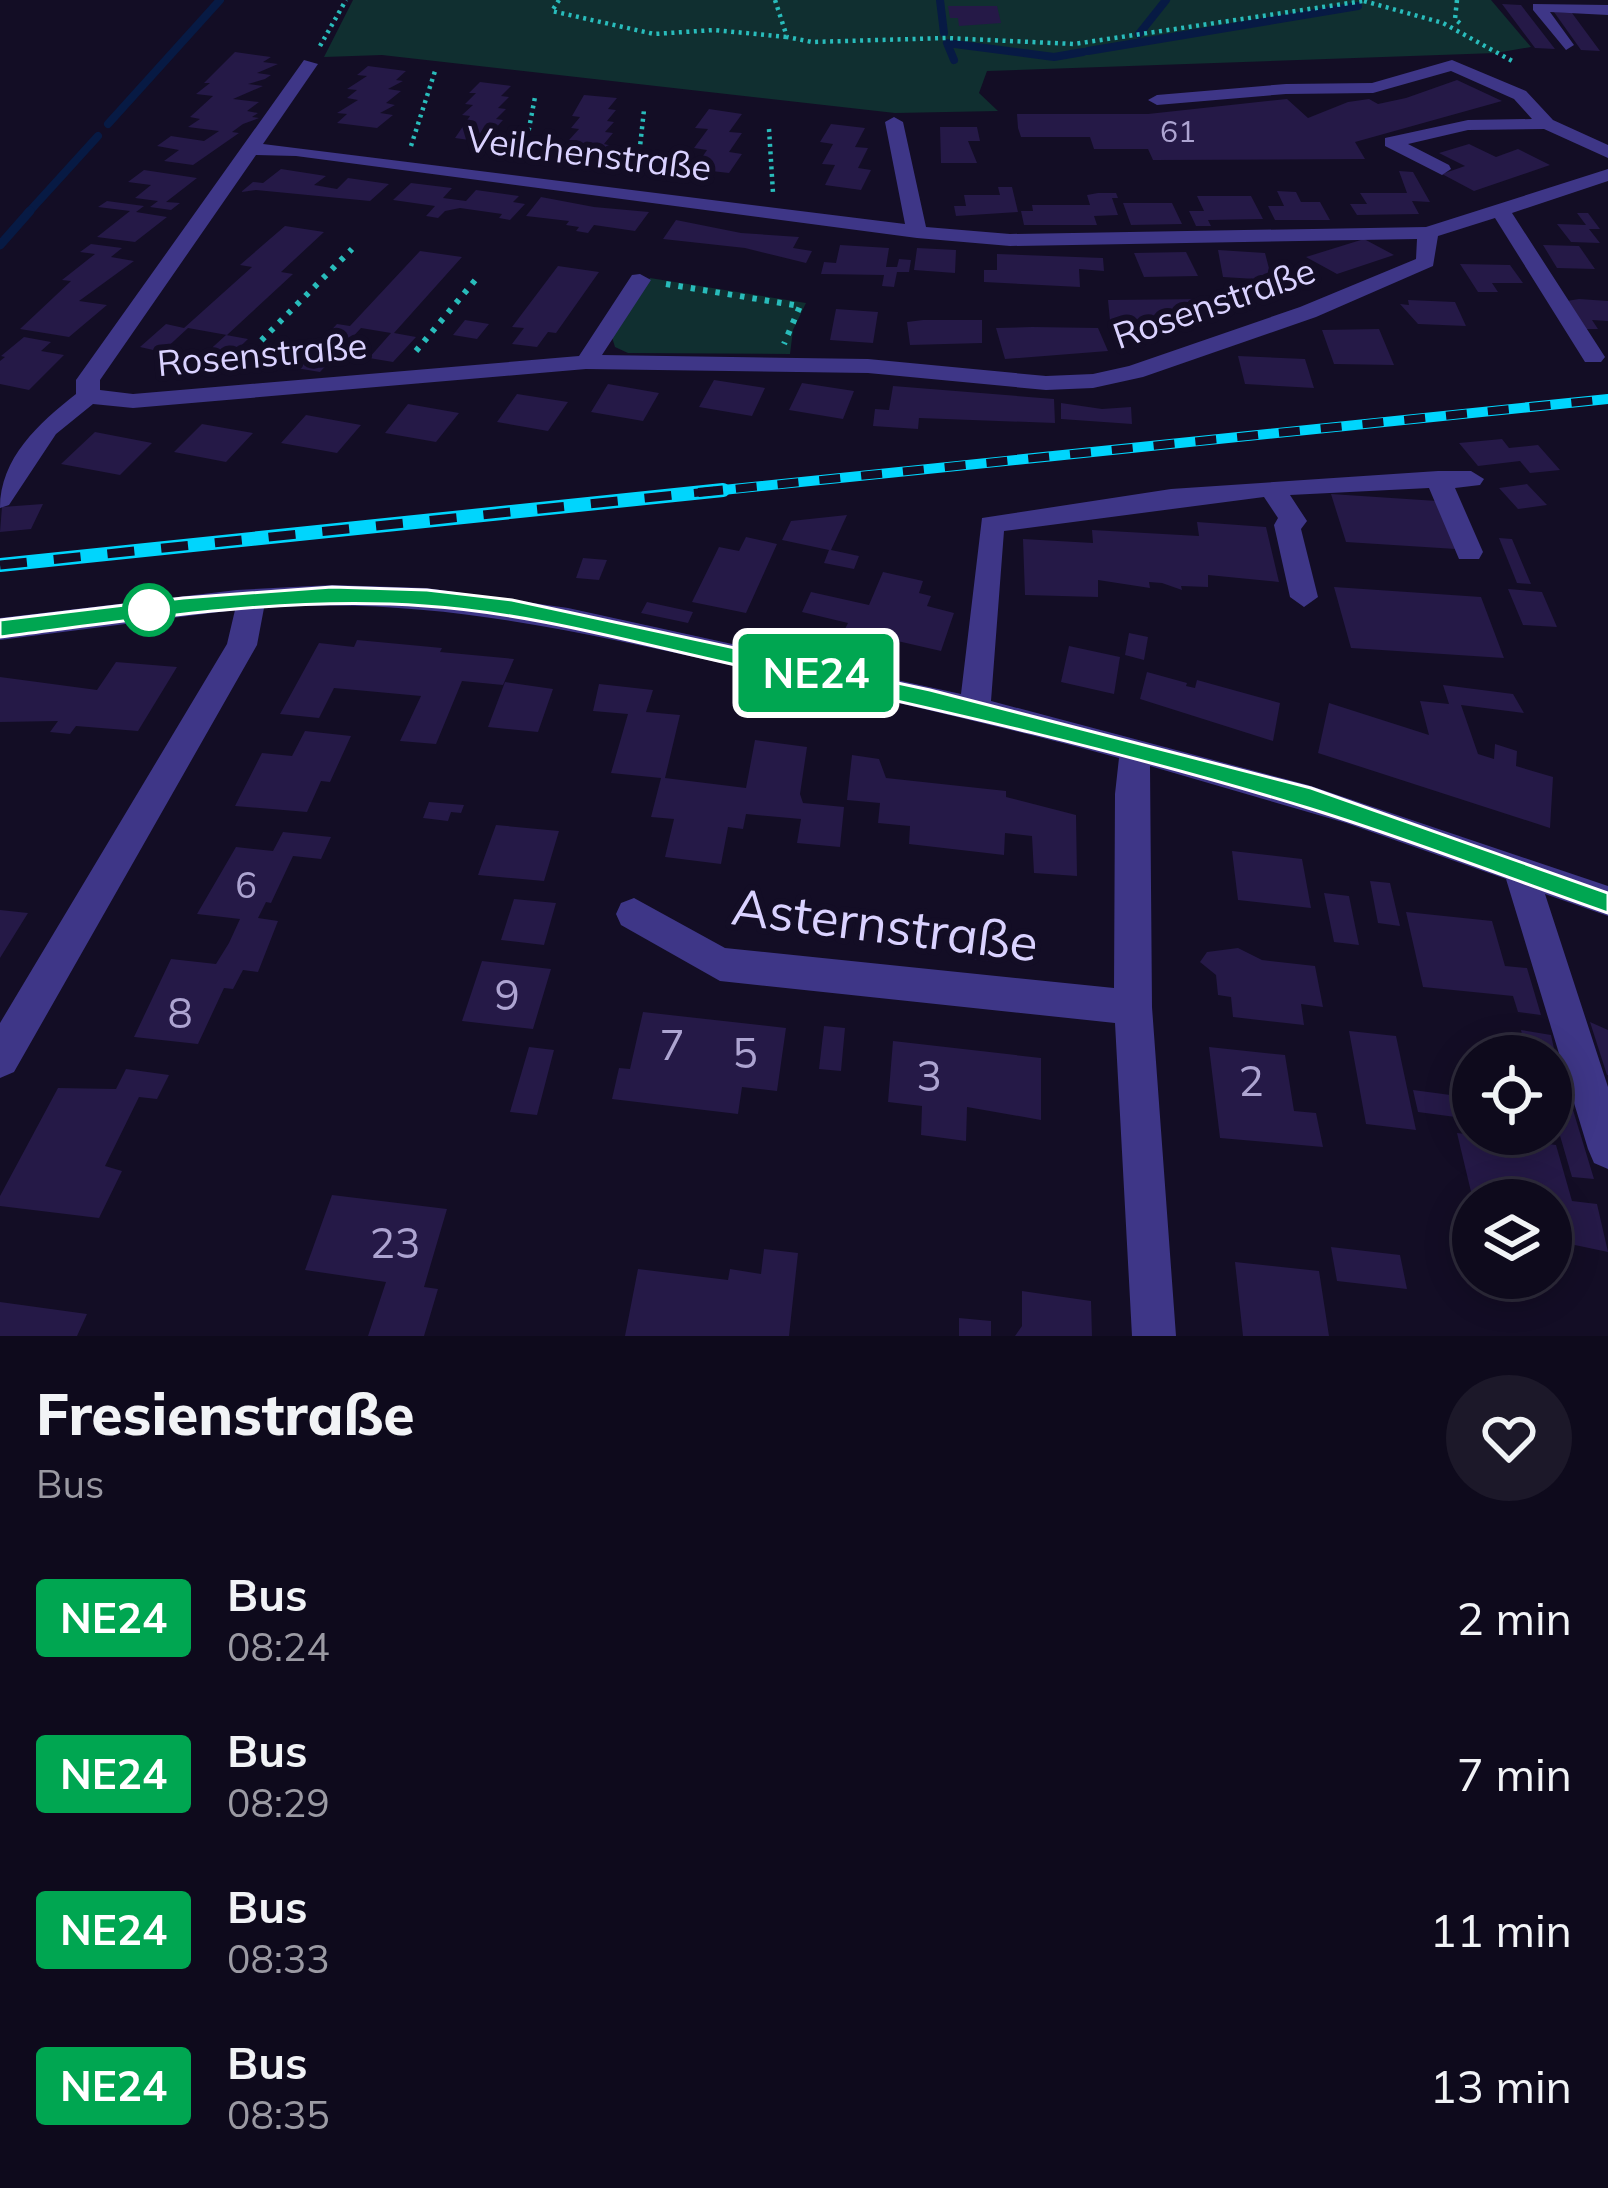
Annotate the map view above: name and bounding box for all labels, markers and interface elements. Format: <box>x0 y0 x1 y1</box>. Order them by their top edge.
house number: 61 <box>1160 112 1196 150</box>
street label: Veilchenstraße <box>464 115 714 190</box>
street label: Rosenstraße <box>1107 247 1321 358</box>
street label: Rosenstraße <box>155 322 369 385</box>
unlabelled marker <box>124 585 174 635</box>
line badge: NE24 <box>732 634 900 712</box>
text: NE24 <box>762 646 870 699</box>
house number: 6 <box>235 862 257 907</box>
street label: Asternstraße <box>728 873 1042 975</box>
house number: 9 <box>494 968 520 1021</box>
house number: 8 <box>167 986 193 1039</box>
house number: 7 <box>659 1018 685 1071</box>
house number: 5 <box>732 1026 758 1079</box>
map controls <box>1452 1035 1572 1299</box>
button: locate <box>1452 1035 1572 1155</box>
house number: 3 <box>916 1049 942 1102</box>
house number: 2 <box>1238 1054 1264 1107</box>
button: layers <box>1452 1179 1572 1299</box>
house number: 23 <box>370 1216 420 1269</box>
button: heart <box>1446 1375 1572 1501</box>
text: Fresienstraße <box>36 1378 415 1449</box>
text: Bus <box>36 1459 104 1508</box>
text: Bus <box>227 1566 308 1622</box>
text: 2 min <box>1457 1590 1572 1646</box>
text: NE24 <box>60 1591 167 1644</box>
text: 08:24 <box>227 1622 330 1671</box>
text: Bus <box>227 1722 308 1778</box>
text: 7 min <box>1457 1746 1572 1802</box>
text: NE24 <box>60 1747 167 1800</box>
text: 08:29 <box>227 1778 330 1827</box>
text: Bus <box>227 1878 308 1934</box>
text: 11 min <box>1430 1902 1572 1958</box>
text: NE24 <box>60 1903 167 1956</box>
text: 08:33 <box>227 1934 330 1983</box>
text: Bus <box>227 2034 308 2090</box>
text: 13 min <box>1430 2058 1572 2114</box>
text: NE24 <box>60 2059 167 2112</box>
text: 08:35 <box>227 2090 330 2139</box>

